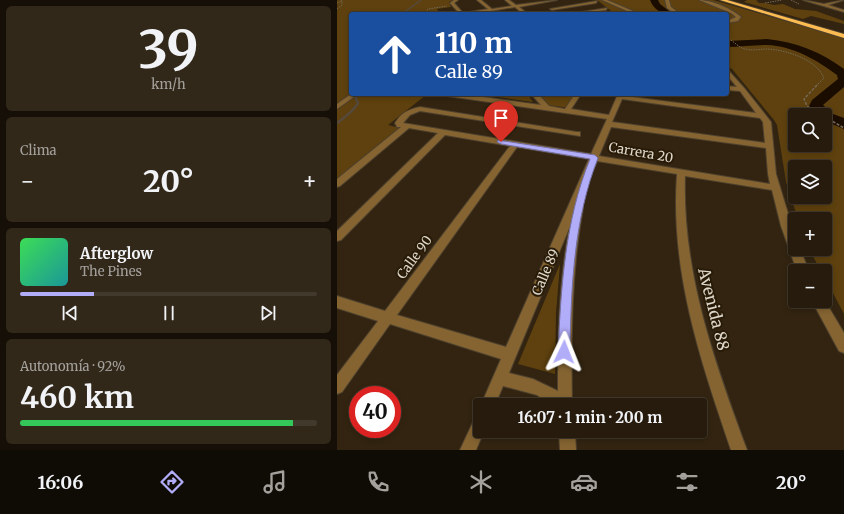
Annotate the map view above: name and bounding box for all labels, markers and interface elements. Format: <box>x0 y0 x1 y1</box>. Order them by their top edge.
text: 39 <box>138 17 199 82</box>
text: 110 m <box>435 25 512 61</box>
icon: ahead <box>369 28 421 80</box>
text: Calle 89 <box>435 60 503 83</box>
text: km/h <box>151 76 186 93</box>
pin <box>484 101 518 142</box>
icon: arrive <box>490 107 512 129</box>
map controls <box>788 108 832 308</box>
button: search <box>788 108 832 152</box>
street label: Carrera 20 <box>607 138 675 167</box>
text: Clima <box>20 142 57 159</box>
button: layers <box>788 160 832 204</box>
text: 20° <box>143 162 194 200</box>
text: − <box>20 167 35 195</box>
text: + <box>302 167 317 195</box>
button: + <box>788 212 832 256</box>
street label: Calle 90 <box>393 232 436 282</box>
text: Afterglow <box>80 244 153 263</box>
street label: Calle 89 <box>528 246 563 298</box>
text: The Pines <box>80 263 142 280</box>
button: − <box>788 264 832 308</box>
street label: Avenida 88 <box>694 265 734 352</box>
icon: previous <box>59 302 81 324</box>
icon: pause <box>158 302 180 324</box>
icon: next <box>257 302 279 324</box>
position arrow <box>543 331 585 373</box>
text: Autonomía · 92% <box>20 358 125 375</box>
text: 460 km <box>20 378 134 416</box>
speed limit sign: 40 <box>349 386 401 438</box>
text: 16:07 · 1 min · 200 m <box>518 408 662 427</box>
icon: directions <box>158 468 186 496</box>
icon: music <box>261 468 289 496</box>
icon: phone <box>364 468 392 496</box>
icon: climate <box>467 468 495 496</box>
icon: car <box>570 468 598 496</box>
icon: filters <box>673 468 701 496</box>
text: 16:06 <box>37 471 83 494</box>
text: 20° <box>776 471 807 494</box>

